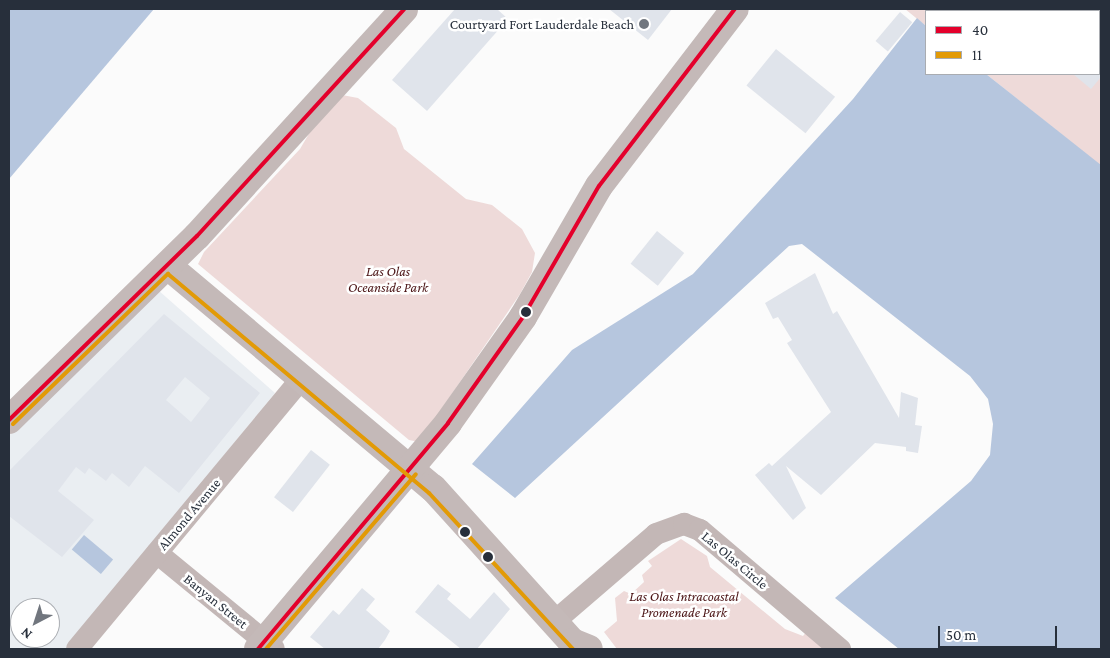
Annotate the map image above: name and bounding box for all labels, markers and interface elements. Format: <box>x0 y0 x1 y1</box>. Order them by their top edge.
legend <box>925 10 1100 75</box>
place label: Courtyard Fort Lauderdale Beach <box>450 16 634 32</box>
marker: Courtyard Fort Lauderdale Beach <box>638 18 650 30</box>
text: 40 <box>972 22 988 38</box>
text: 11 <box>972 47 982 63</box>
park label: Las Olas Oceanside Park <box>348 263 428 296</box>
unlabelled marker <box>521 307 531 317</box>
street label: Almond Avenue <box>154 475 224 553</box>
unlabelled marker <box>460 527 470 537</box>
street label: Las Olas Circle <box>698 527 772 593</box>
unlabelled marker <box>483 552 493 562</box>
street label: Banyan Street <box>181 570 251 632</box>
park label: Las Olas Intracoastal Promenade Park <box>629 588 739 620</box>
north arrow <box>10 598 60 648</box>
scale bar <box>940 616 1059 648</box>
text: N <box>17 625 35 643</box>
text: 50 m <box>946 627 976 643</box>

